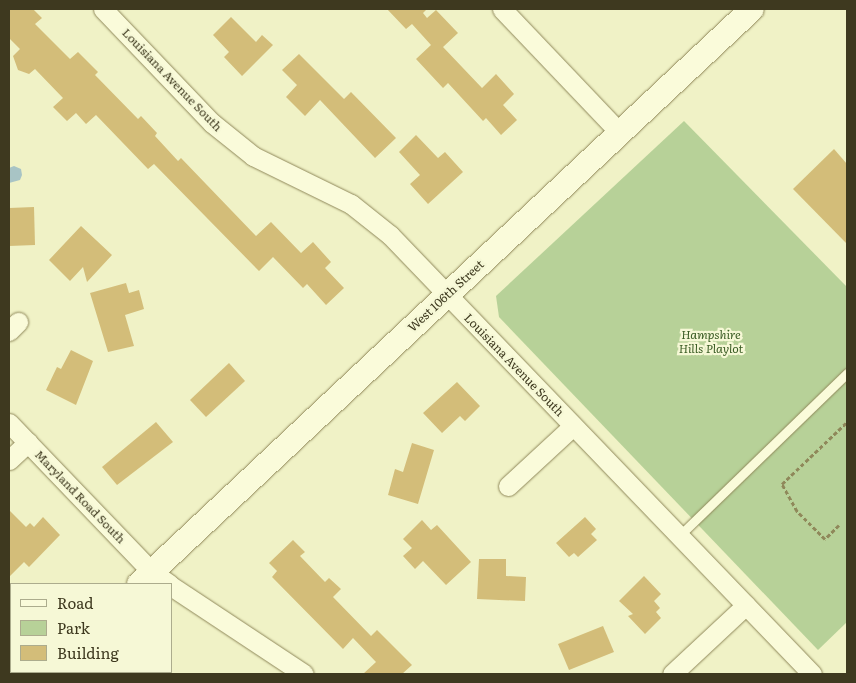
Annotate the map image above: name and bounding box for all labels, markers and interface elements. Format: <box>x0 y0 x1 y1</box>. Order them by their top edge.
street label: Louisiana Avenue South <box>119 26 225 134</box>
street label: West 106th Street <box>405 257 487 335</box>
street label: Louisiana Avenue South <box>461 311 567 419</box>
park label: Hampshire Hills Playlot <box>679 328 743 356</box>
street label: Maryland Road South <box>32 447 128 547</box>
legend <box>10 583 172 673</box>
text: Road <box>57 591 93 614</box>
text: Park <box>57 616 90 639</box>
text: Building <box>57 641 119 664</box>

